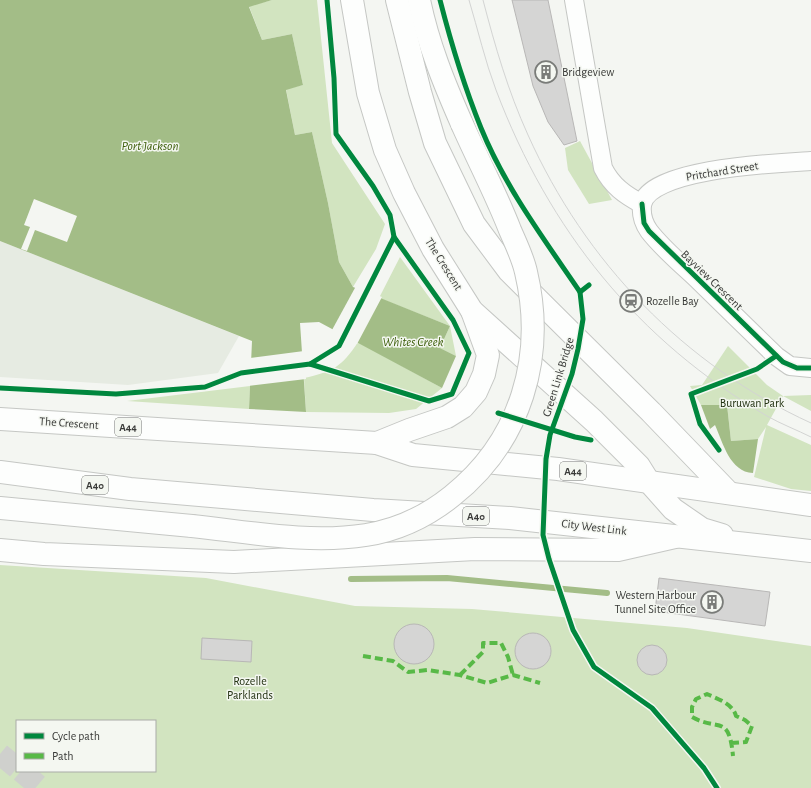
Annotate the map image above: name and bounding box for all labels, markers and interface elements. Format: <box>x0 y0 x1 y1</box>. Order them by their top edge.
building icon: Bridgeview <box>533 59 559 85</box>
place label: Bridgeview <box>562 66 614 78</box>
water label: Port Jackson <box>122 140 178 153</box>
street label: Pritchard Street <box>685 159 759 183</box>
street label: The Crescent <box>423 236 465 293</box>
street label: Bayview Crescent <box>678 248 745 313</box>
station icon: Rozelle Bay <box>618 288 644 314</box>
place label: Rozelle Bay <box>646 295 699 308</box>
water label: Whites Creek <box>382 336 444 349</box>
street label: Green Link Bridge <box>540 336 576 418</box>
park label: Buruwan Park <box>720 397 785 409</box>
street label: The Crescent <box>39 415 99 431</box>
road number: A44 <box>115 418 141 436</box>
road number: A44 <box>560 462 586 480</box>
road number: A40 <box>82 476 108 494</box>
road number: A40 <box>463 507 489 525</box>
street label: City West Link <box>561 517 628 538</box>
place label: Western Harbour Tunnel Site Office <box>614 589 696 615</box>
building icon: Western Harbour Tunnel Site Office <box>699 589 725 615</box>
park label: Rozelle Parklands <box>227 675 273 701</box>
legend <box>16 720 156 772</box>
text: Cycle path <box>52 730 100 743</box>
text: Path <box>52 750 74 762</box>

